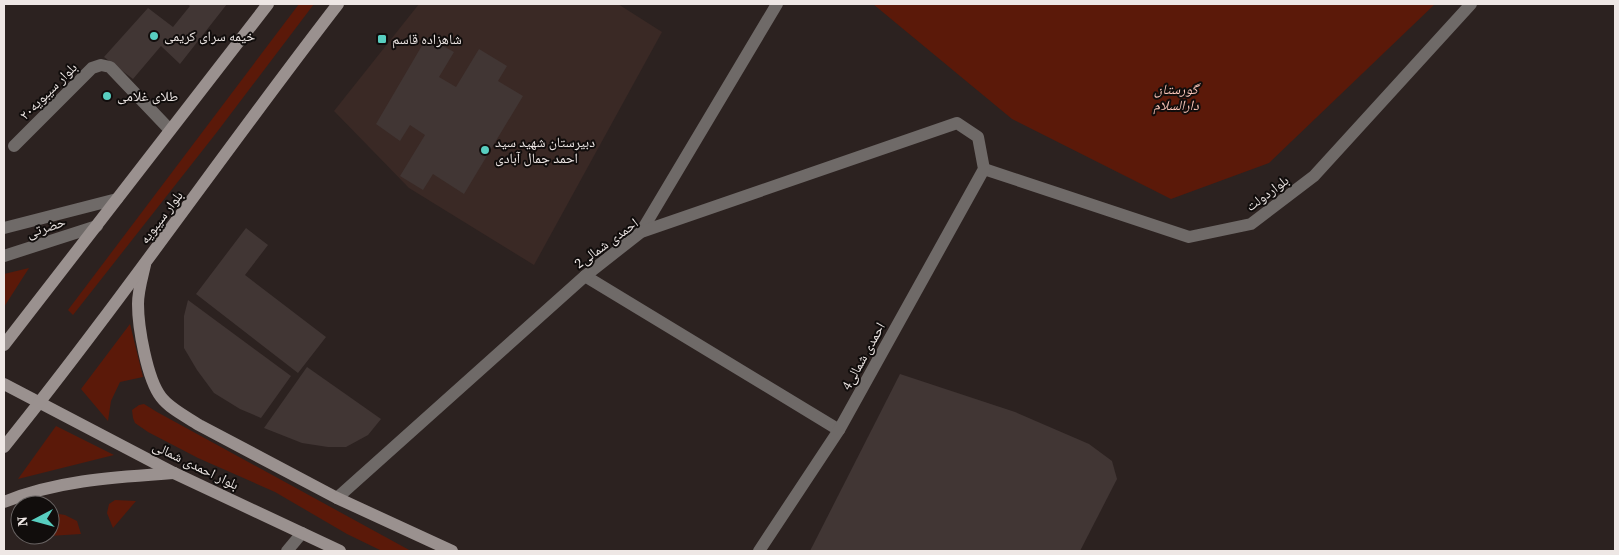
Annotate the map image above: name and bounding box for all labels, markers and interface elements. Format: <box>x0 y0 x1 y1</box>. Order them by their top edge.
place label: خیمه سرای کریمی <box>164 26 255 46</box>
place label: شاهزاده قاسم <box>392 29 462 49</box>
marker: خیمه سرای کریمی <box>148 30 160 42</box>
marker: شاهزاده قاسم <box>376 33 388 45</box>
street label: بلوار سیبویه۲۰ <box>15 58 81 124</box>
park label: گورستان دارالسلام <box>1153 79 1202 115</box>
place label: طلای غلامی <box>117 86 178 106</box>
marker: طلای غلامی <box>101 90 113 102</box>
place label: دبیرستان شهید سید احمد جمال آبادی <box>495 132 595 168</box>
marker: دبیرستان شهید سید احمد جمال آبادی <box>479 144 491 156</box>
street label: بلواردولت <box>1241 170 1293 216</box>
street label: بلوار سیبویه <box>134 186 188 248</box>
street label: حضرتی <box>24 211 68 243</box>
street label: 2احمدی شمالی <box>570 213 642 273</box>
street label: 4احمدی شمالی <box>836 318 890 394</box>
street label: بلوار احمدی شمالی <box>150 436 243 495</box>
north arrow <box>10 495 60 545</box>
text: N <box>12 515 33 527</box>

